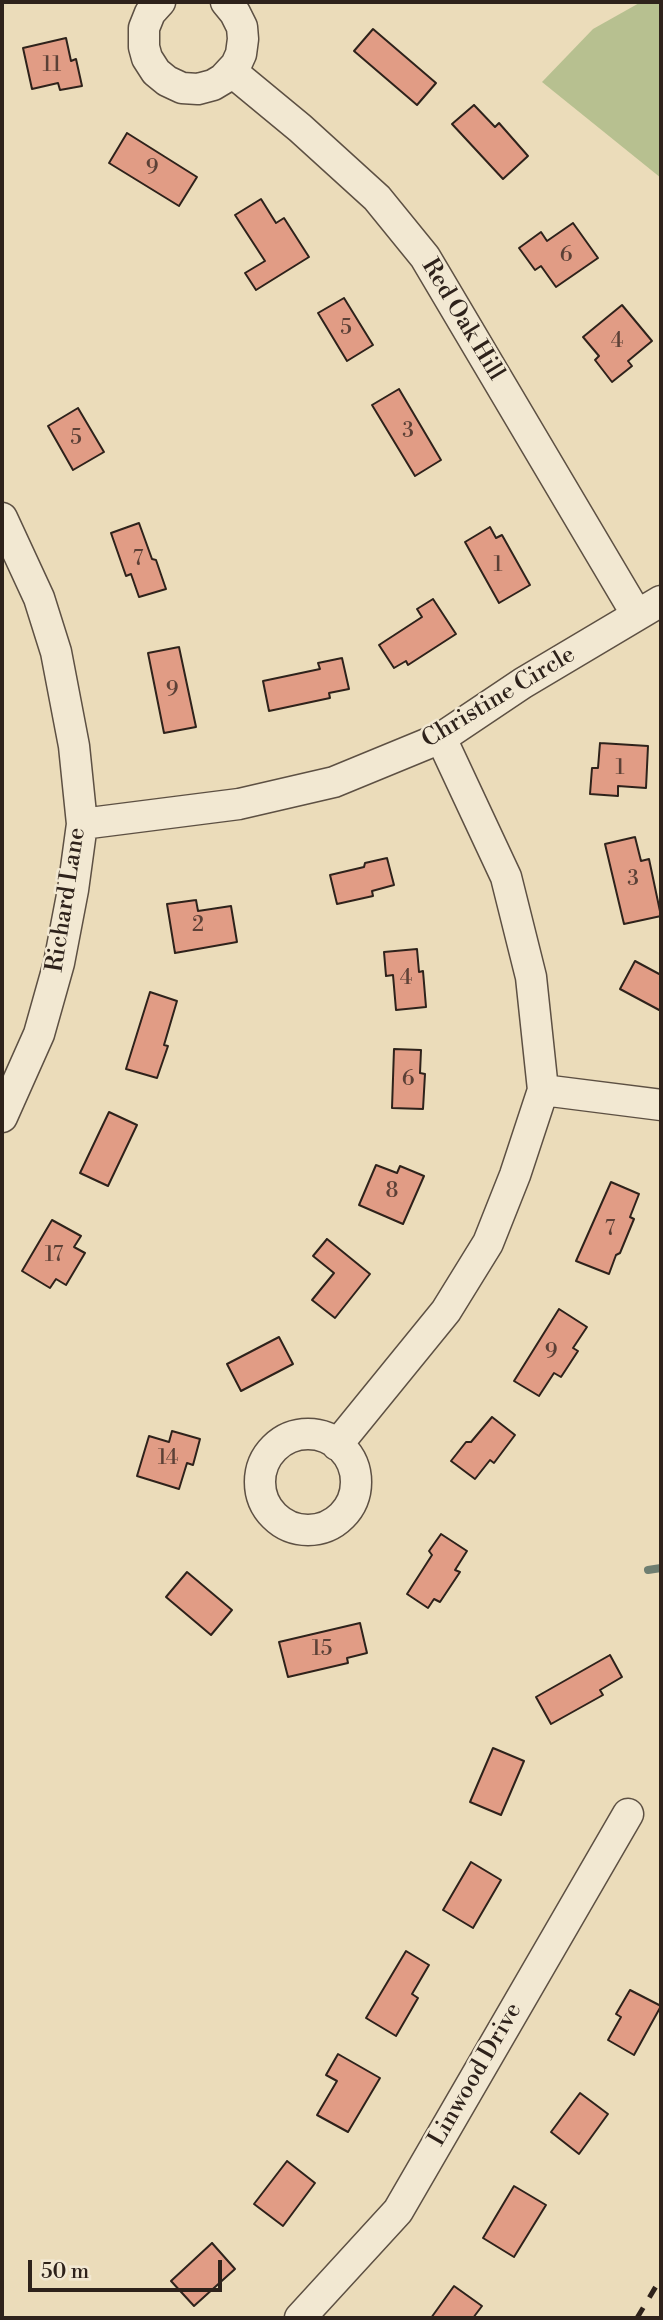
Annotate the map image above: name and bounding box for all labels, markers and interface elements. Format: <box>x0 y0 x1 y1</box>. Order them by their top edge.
house number: 11 <box>43 53 61 79</box>
house number: 9 <box>146 156 158 182</box>
house number: 6 <box>560 243 572 269</box>
street label: Red Oak Hill <box>414 254 510 386</box>
house number: 5 <box>340 316 352 342</box>
house number: 4 <box>611 329 623 355</box>
house number: 3 <box>402 419 414 445</box>
house number: 5 <box>70 426 82 452</box>
house number: 7 <box>133 547 143 573</box>
house number: 1 <box>493 553 503 579</box>
street label: Christine Circle <box>417 641 581 755</box>
house number: 9 <box>166 678 178 704</box>
house number: 1 <box>615 756 625 782</box>
street label: Richard Lane <box>41 826 93 974</box>
house number: 3 <box>627 867 639 893</box>
house number: 2 <box>192 913 204 939</box>
house number: 4 <box>400 966 412 992</box>
house number: 6 <box>402 1067 414 1093</box>
house number: 8 <box>386 1179 398 1205</box>
house number: 7 <box>605 1217 615 1243</box>
house number: 17 <box>45 1243 63 1269</box>
house number: 9 <box>545 1340 557 1366</box>
house number: 14 <box>158 1446 178 1472</box>
house number: 15 <box>312 1637 332 1663</box>
street label: Linwood Drive <box>423 1998 529 2152</box>
scale bar <box>32 2246 226 2290</box>
text: 50 m <box>41 2259 89 2285</box>

